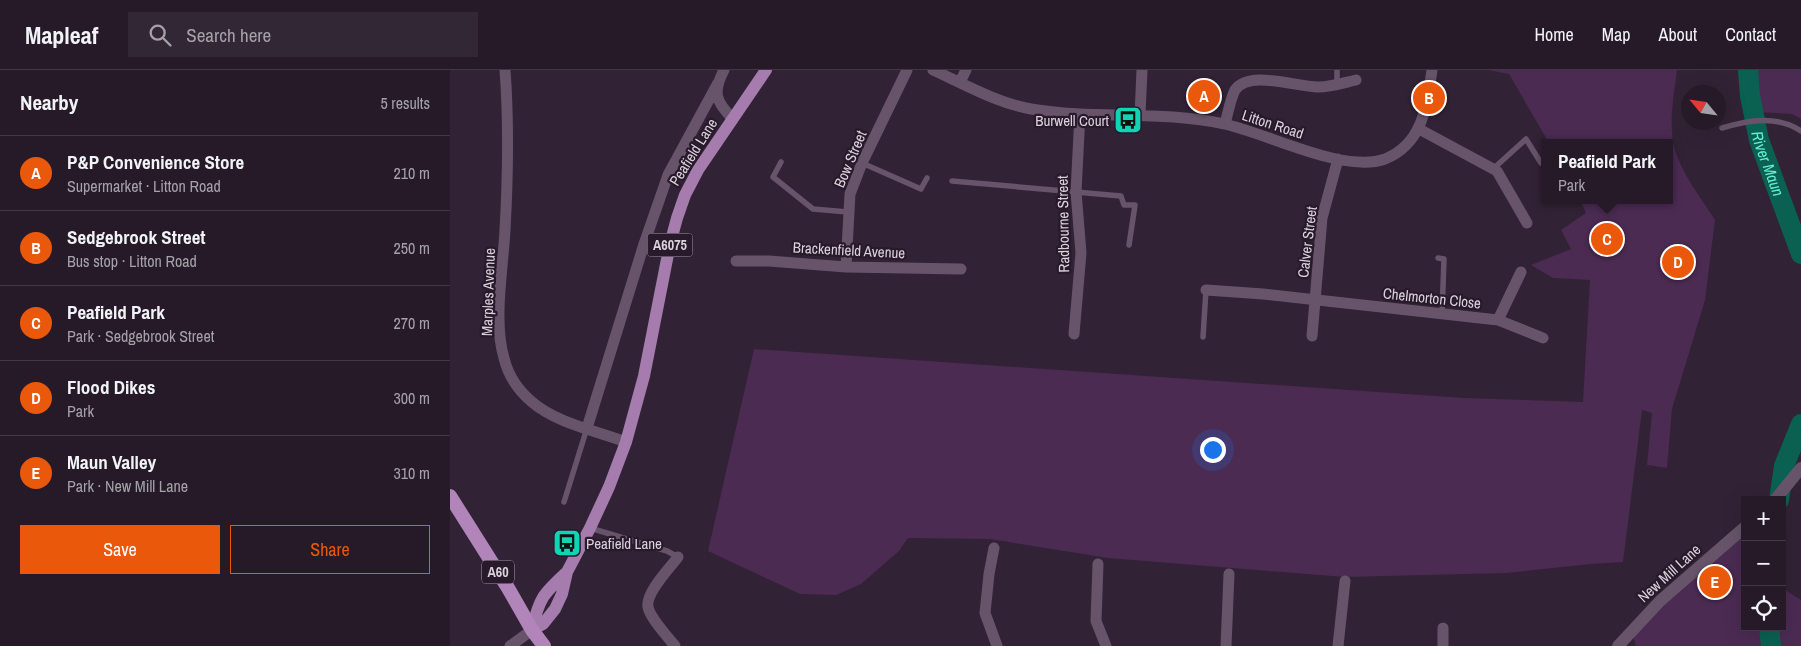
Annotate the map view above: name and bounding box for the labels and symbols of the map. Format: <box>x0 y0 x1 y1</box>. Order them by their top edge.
pin: A <box>1188 77 1220 115</box>
pin: B <box>1413 79 1445 117</box>
north arrow <box>1681 85 1726 130</box>
street label: Litton Road <box>1240 104 1306 144</box>
bus stop icon: Burwell Court <box>1113 105 1143 135</box>
place label: Burwell Court <box>1035 110 1110 131</box>
street label: Peafield Lane <box>664 114 722 190</box>
street label: Bow Street <box>829 127 872 191</box>
water label: River Maun <box>1746 129 1790 199</box>
street label: Radbourne Street <box>1052 175 1074 273</box>
street label: Calver Street <box>1292 205 1322 279</box>
pin: C <box>1591 220 1623 258</box>
road number: A6075 <box>648 234 692 256</box>
street label: Brackenfield Avenue <box>792 237 906 263</box>
pin: D <box>1662 243 1694 281</box>
street label: Marples Avenue <box>476 248 500 336</box>
street label: Chelmorton Close <box>1382 282 1482 314</box>
your location <box>1200 437 1226 463</box>
bus stop icon: Peafield Lane <box>552 528 582 558</box>
place label: Peafield Lane <box>586 533 662 554</box>
street label: New Mill Lane <box>1633 539 1705 607</box>
road number: A60 <box>482 561 514 584</box>
pin: E <box>1699 563 1731 601</box>

